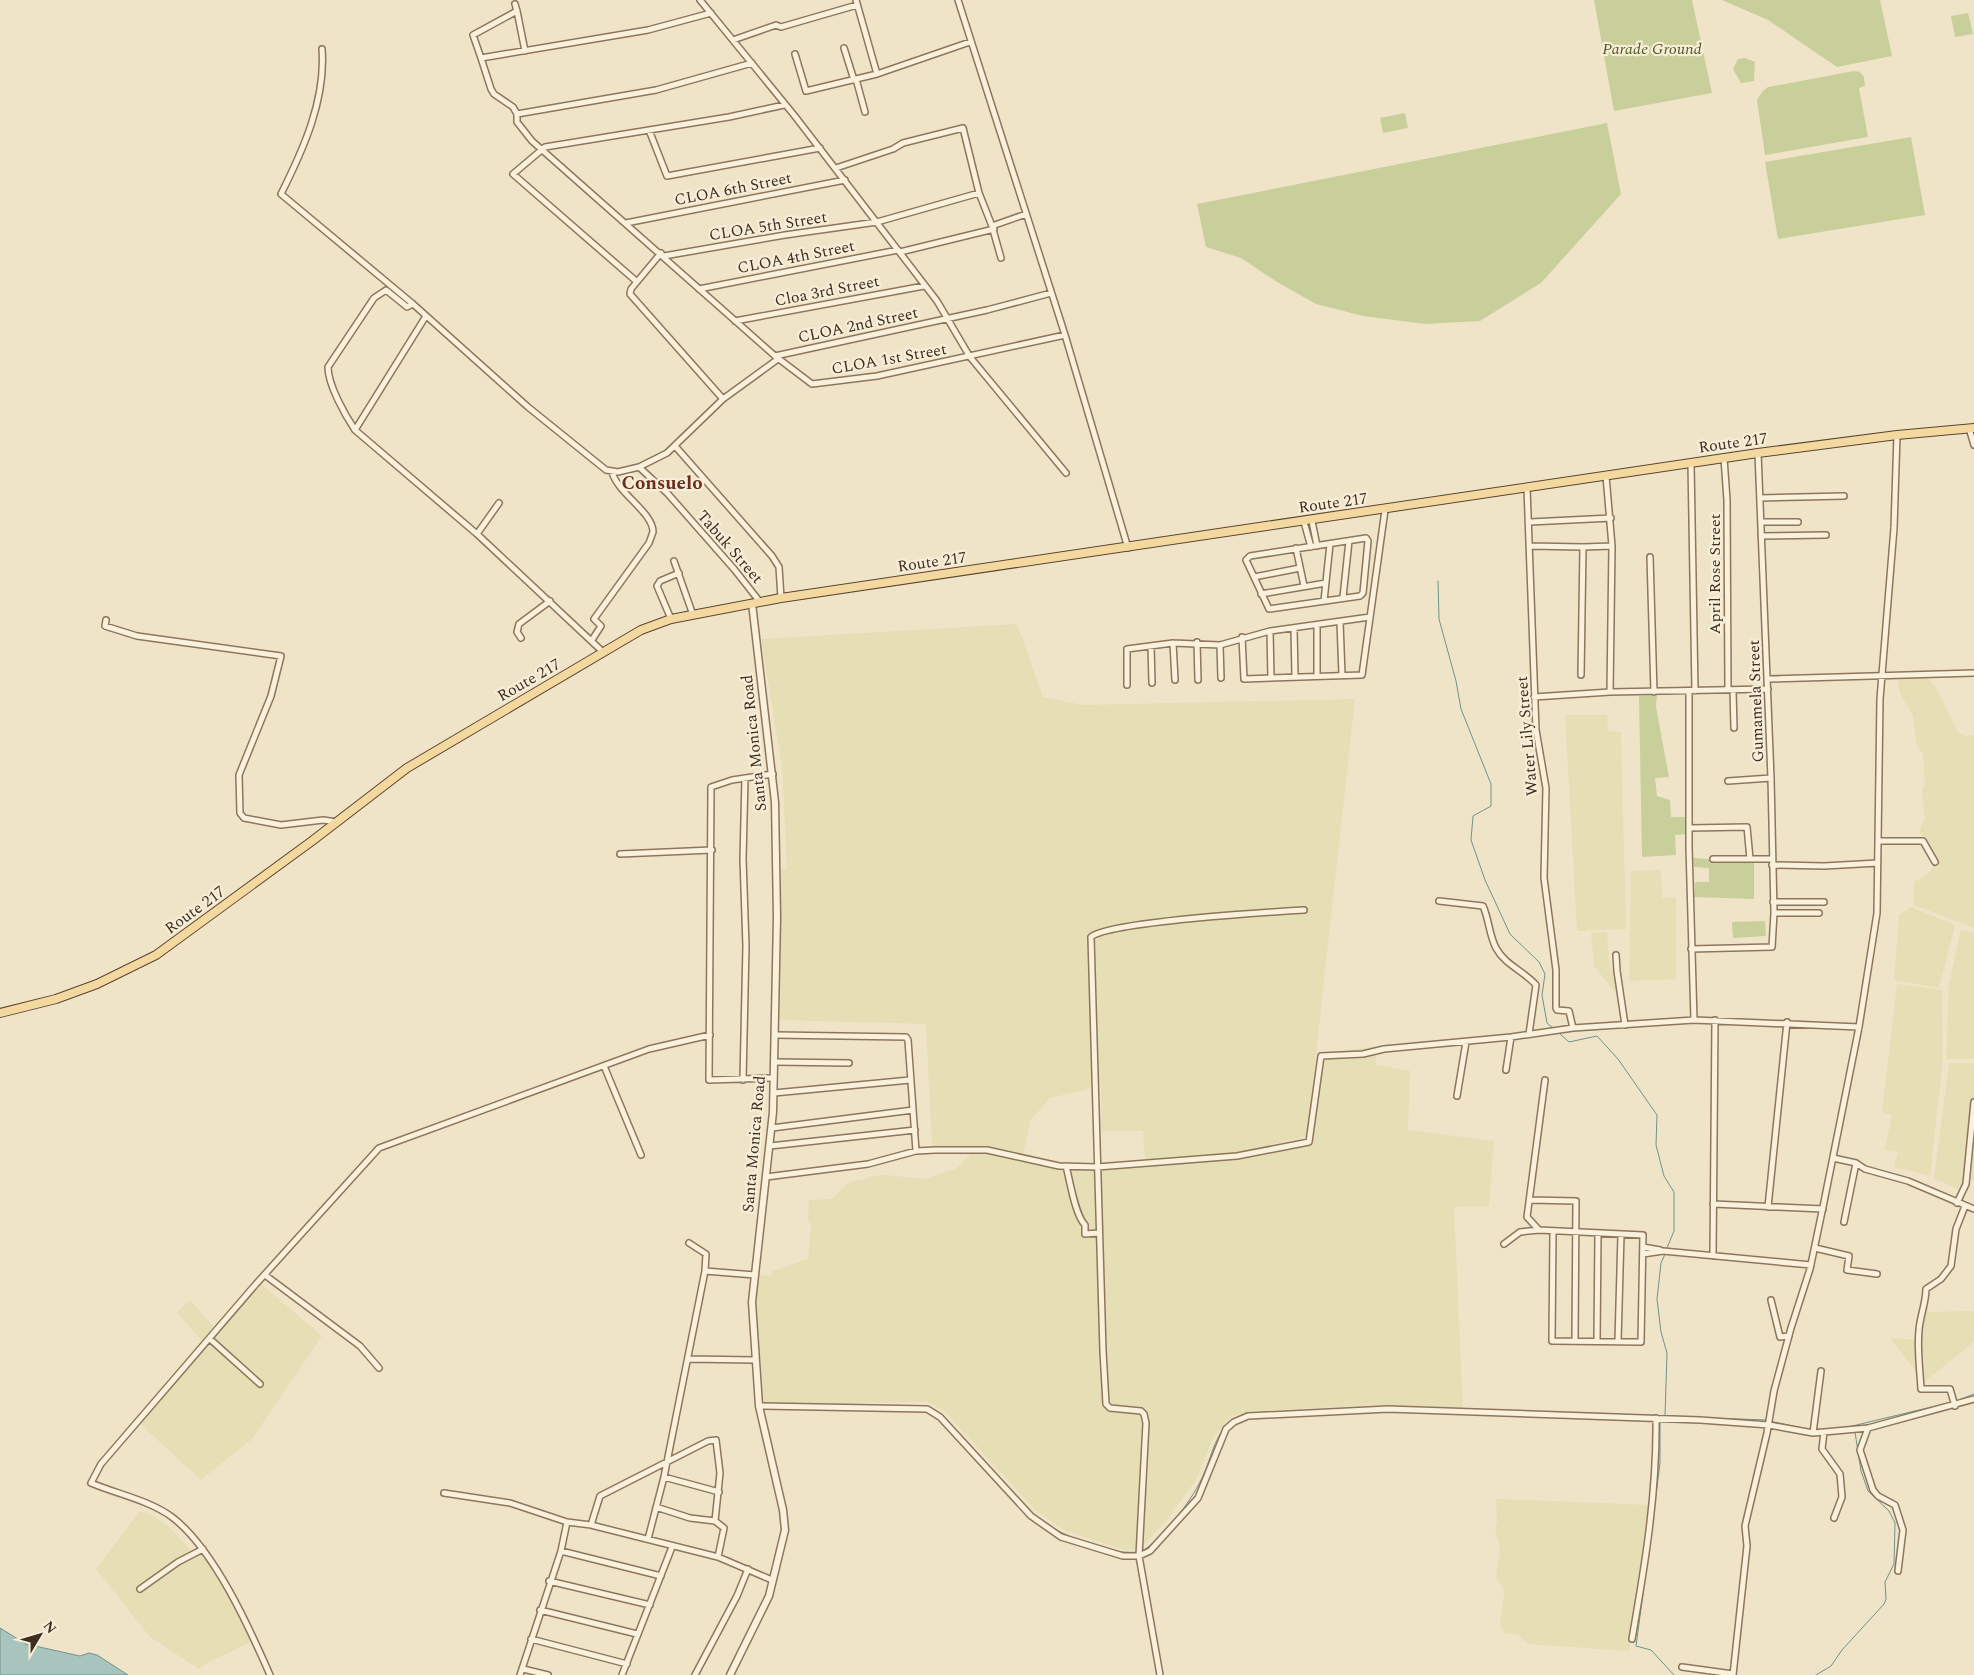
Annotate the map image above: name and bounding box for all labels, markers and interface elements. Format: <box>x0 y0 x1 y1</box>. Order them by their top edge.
park label: Parade Ground <box>1602 37 1702 61</box>
street label: CLOA 6th Street <box>672 166 794 212</box>
street label: CLOA 5th Street <box>707 205 829 247</box>
street label: CLOA 4th Street <box>735 234 857 280</box>
street label: Cloa 3rd Street <box>773 269 882 313</box>
street label: CLOA 2nd Street <box>796 300 921 349</box>
street label: CLOA 1st Street <box>830 337 949 381</box>
street label: Route 217 <box>1697 426 1769 460</box>
district label: Consuelo <box>621 469 703 498</box>
street label: Route 217 <box>1297 486 1369 520</box>
street label: Tabuk Street <box>691 505 769 589</box>
street label: April Rose Street <box>1703 513 1727 635</box>
street label: Route 217 <box>896 545 968 579</box>
street label: Gumamela Street <box>1742 639 1770 763</box>
street label: Route 217 <box>493 652 565 708</box>
street label: Santa Monica Road <box>735 673 773 812</box>
street label: Water Lily Street <box>1510 675 1544 797</box>
street label: Route 217 <box>160 880 230 940</box>
street label: Santa Monica Road <box>736 1075 772 1213</box>
north arrow <box>15 1610 65 1660</box>
text: N <box>38 1616 62 1638</box>

